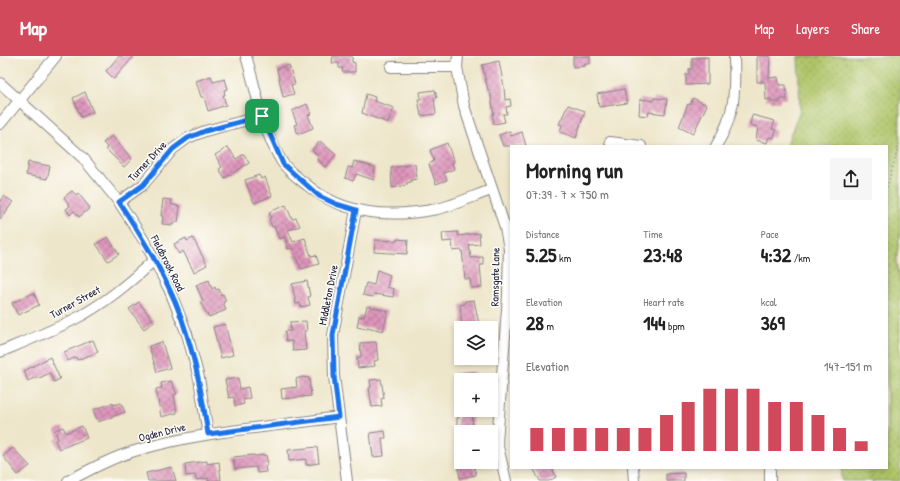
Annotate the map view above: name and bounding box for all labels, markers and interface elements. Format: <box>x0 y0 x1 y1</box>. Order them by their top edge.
text: Map <box>20 15 47 41</box>
text: Map <box>754 19 774 38</box>
text: Layers <box>796 19 829 38</box>
text: Share <box>851 19 880 38</box>
pin <box>245 99 279 133</box>
icon: arrive <box>251 105 273 127</box>
street label: Turner Drive <box>125 137 170 184</box>
text: Morning run <box>526 155 623 185</box>
button: share <box>830 158 872 200</box>
text: 07:39 · 7 × 750 m <box>526 185 609 203</box>
text: Distance <box>526 227 560 241</box>
text: Time <box>643 227 663 241</box>
text: Pace <box>761 227 779 241</box>
street label: Fieldbrook Road <box>147 232 188 294</box>
text: 5.25 <box>526 241 557 268</box>
text: 23:48 <box>643 241 682 268</box>
text: 4:32 <box>761 241 791 268</box>
street label: Ramsgate Lane <box>487 247 503 306</box>
text: km <box>557 251 571 265</box>
text: /km <box>791 251 810 265</box>
street label: Middleton Drive <box>315 263 341 326</box>
street label: Turner Street <box>47 282 103 322</box>
text: Elevation <box>526 295 563 309</box>
text: Heart rate <box>643 295 684 309</box>
text: kcal <box>761 295 777 309</box>
text: 28 <box>526 309 544 336</box>
text: 144 <box>643 309 666 336</box>
text: 369 <box>761 309 785 336</box>
text: m <box>544 319 554 333</box>
text: bpm <box>666 319 685 333</box>
map controls <box>454 321 498 469</box>
button: layers <box>454 321 498 365</box>
text: Elevation <box>526 357 569 375</box>
text: 147–151 m <box>824 357 872 375</box>
button: + <box>454 373 498 417</box>
street label: Ogden Drive <box>137 419 188 445</box>
button: − <box>454 425 498 469</box>

